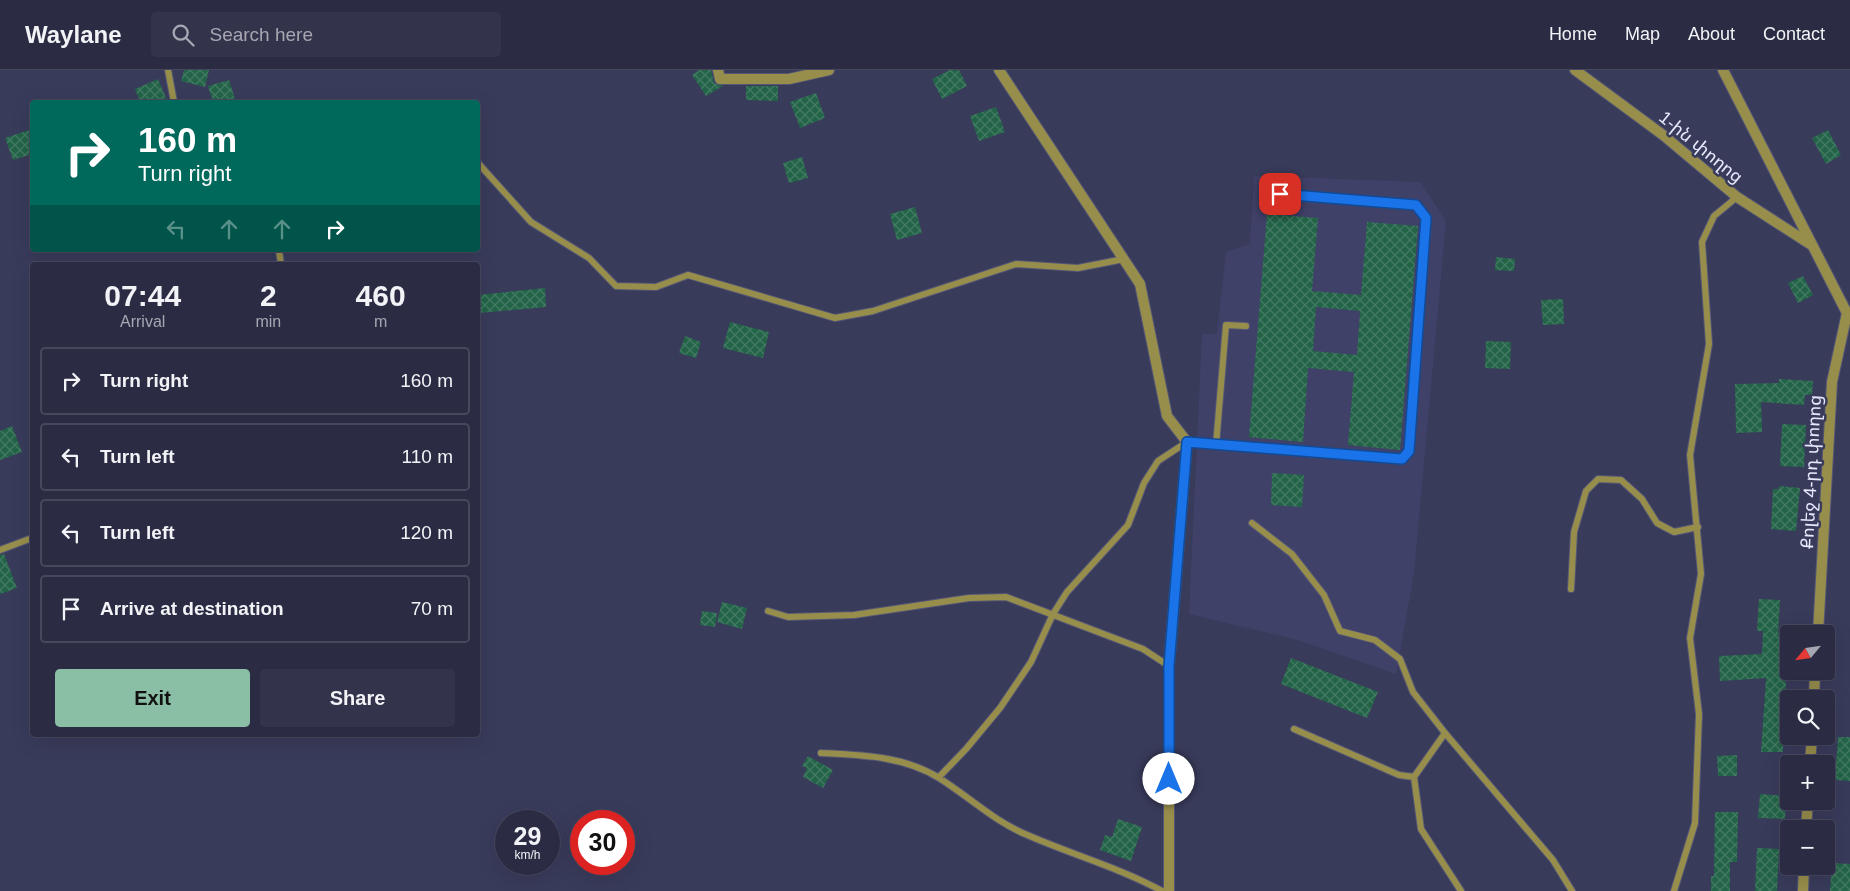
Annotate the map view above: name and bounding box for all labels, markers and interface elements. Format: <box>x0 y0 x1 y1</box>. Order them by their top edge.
search box <box>151 12 501 57</box>
text: Waylane <box>25 21 121 48</box>
icon: search <box>169 21 197 49</box>
text: Search here <box>209 24 313 45</box>
text: Home <box>1549 24 1597 44</box>
text: Map <box>1625 24 1660 44</box>
text: About <box>1688 24 1735 44</box>
text: Contact <box>1763 24 1825 44</box>
street label: 1-ին փողոց <box>1655 107 1747 187</box>
icon: right <box>55 120 120 185</box>
text: 160 m <box>138 120 237 159</box>
text: Turn right <box>138 161 231 186</box>
pin <box>1259 173 1301 215</box>
icon: arrive <box>1266 180 1294 208</box>
icon: left <box>162 215 190 243</box>
icon: ahead <box>215 215 243 243</box>
icon: ahead <box>268 215 296 243</box>
icon: right <box>321 215 349 243</box>
text: 07:44 <box>104 279 181 312</box>
text: 2 <box>260 279 277 312</box>
text: 460 <box>356 279 406 312</box>
text: Arrival <box>120 313 165 330</box>
text: min <box>255 313 281 330</box>
text: m <box>374 313 387 330</box>
icon: right <box>57 367 85 395</box>
text: Turn right <box>100 370 188 391</box>
text: 160 m <box>400 370 453 391</box>
street label: Քոլեջ 4-րդ փողոց <box>1797 394 1825 550</box>
icon: left <box>57 443 85 471</box>
text: Turn left <box>100 446 175 467</box>
text: 110 m <box>402 446 453 467</box>
icon: left <box>57 519 85 547</box>
text: Turn left <box>100 522 175 543</box>
text: 120 m <box>400 522 453 543</box>
icon: arrive <box>57 595 85 623</box>
text: Arrive at destination <box>100 598 284 619</box>
text: 70 m <box>411 598 453 619</box>
north arrow <box>1780 625 1835 680</box>
map controls <box>1780 625 1835 875</box>
button: Exit <box>55 669 250 727</box>
button: Share <box>260 669 455 727</box>
button: search <box>1780 690 1835 745</box>
position arrow <box>1142 752 1194 804</box>
button: + <box>1780 755 1835 810</box>
speed limit sign: 30 <box>570 810 635 875</box>
button: − <box>1780 820 1835 875</box>
text: 29 <box>514 822 541 850</box>
text: km/h <box>514 848 541 862</box>

